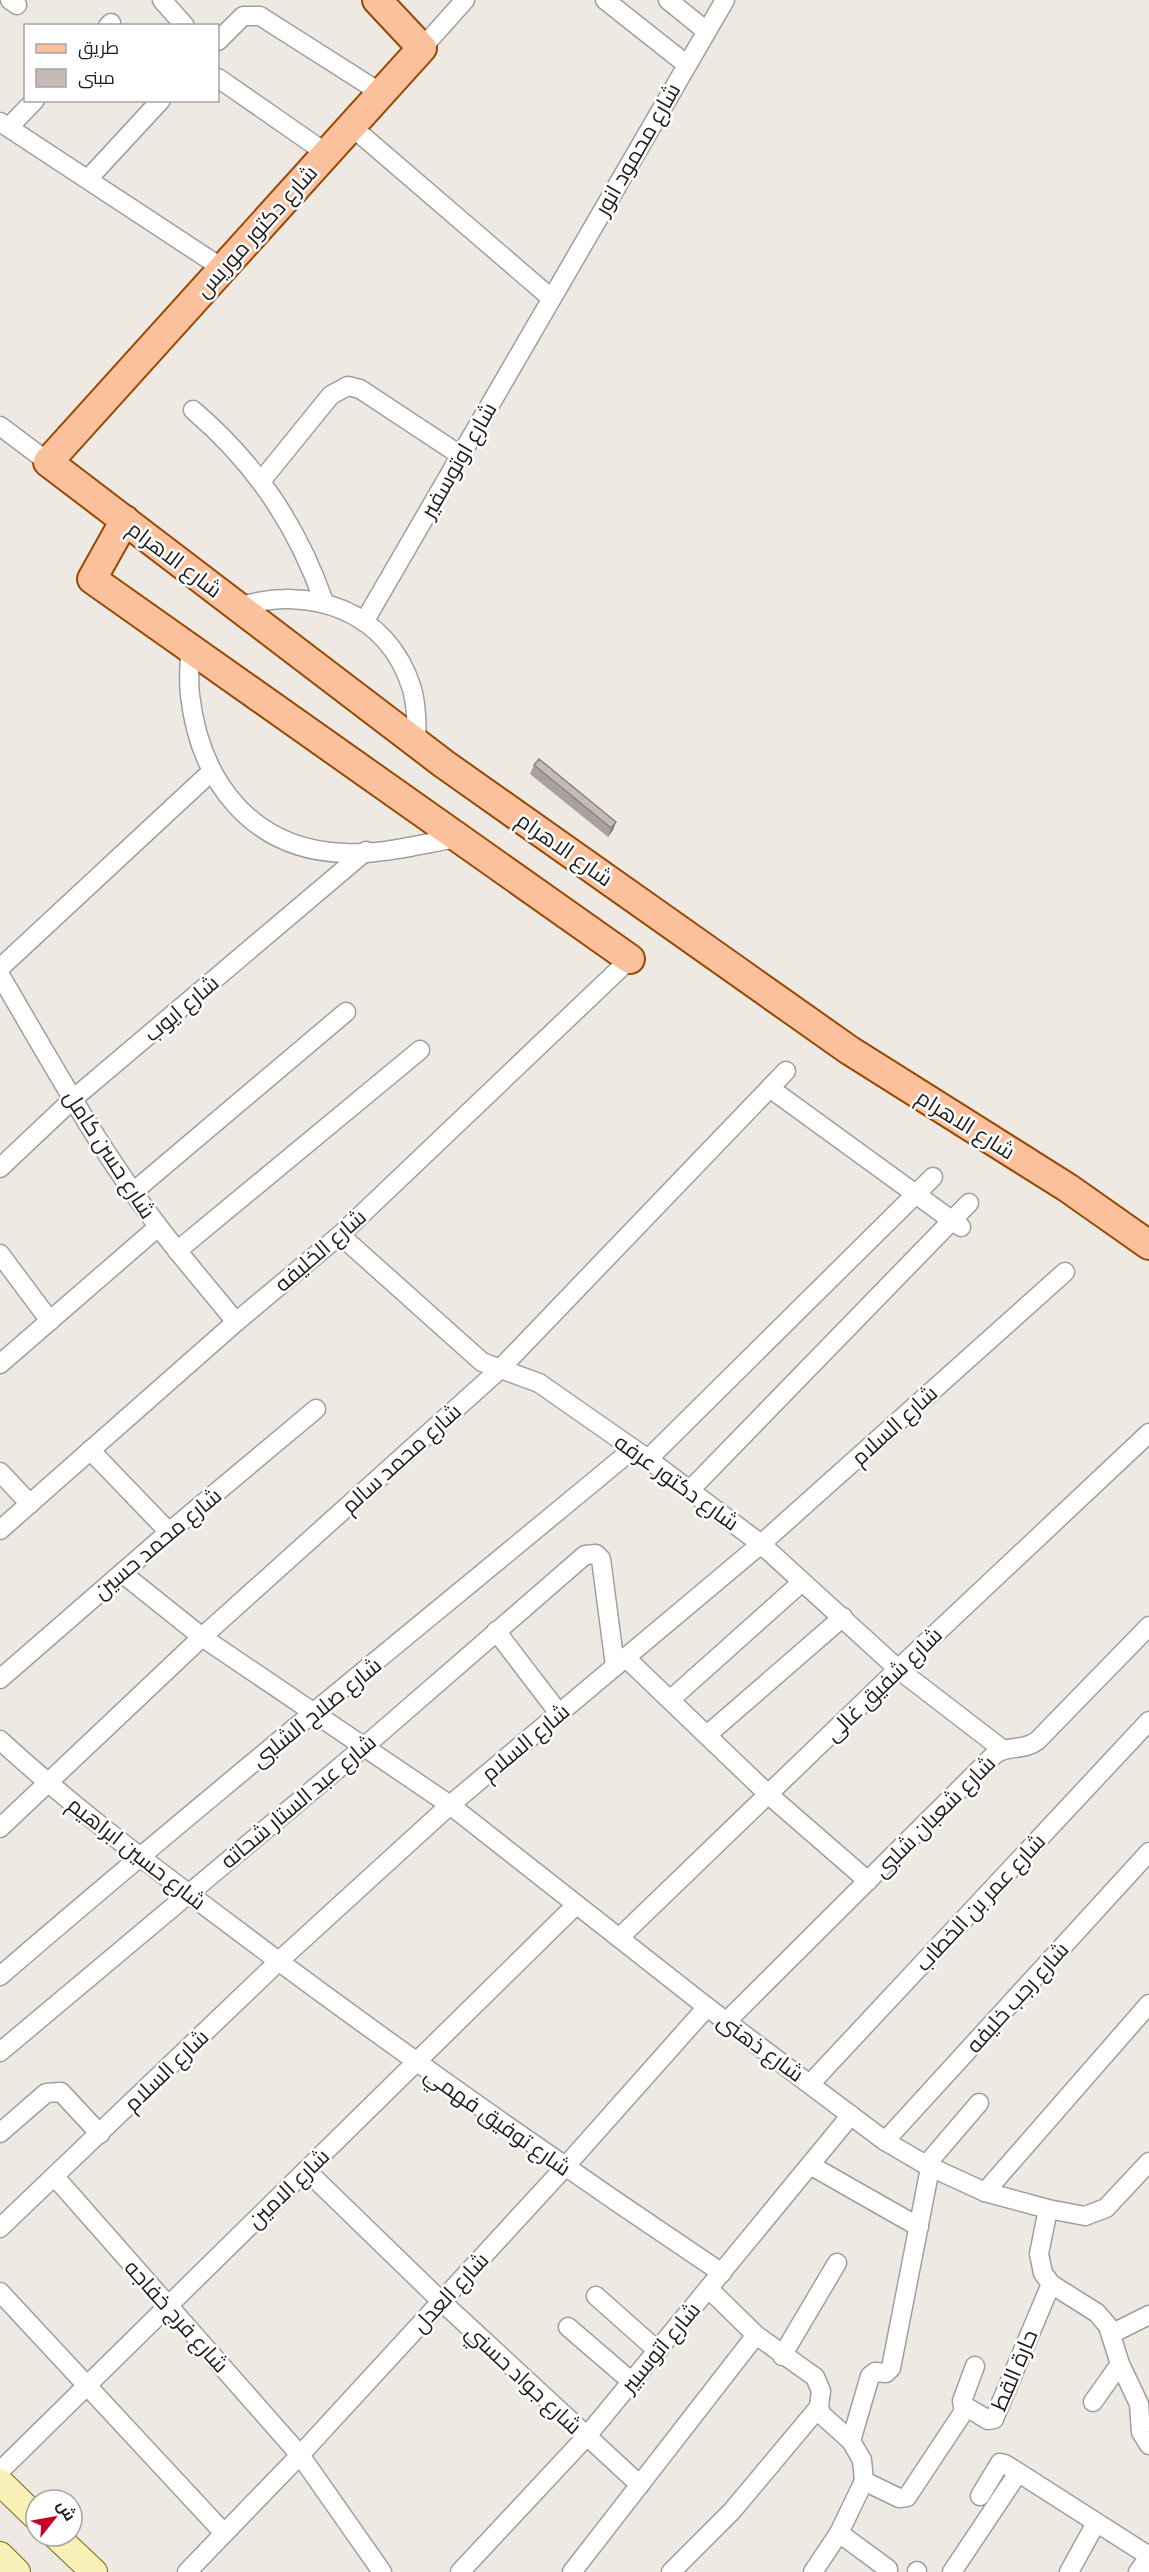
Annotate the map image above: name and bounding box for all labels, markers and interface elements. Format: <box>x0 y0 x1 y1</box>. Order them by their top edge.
legend <box>24 24 219 102</box>
text: طريق <box>78 34 119 61</box>
text: مبنى <box>78 64 115 91</box>
street label: شارع محمود انور <box>584 76 689 223</box>
street label: شارع دكتور موريس <box>187 157 325 305</box>
street label: شارع اوتوسفير <box>410 396 505 526</box>
street label: شارع الاهرام <box>120 512 230 606</box>
street label: شارع الاهرام <box>510 803 620 895</box>
street label: شارع ايوب <box>136 966 226 1050</box>
street label: شارع الاهرام <box>910 1080 1022 1168</box>
street label: شارع حسن كامل <box>55 1083 165 1225</box>
street label: شارع الخليفه <box>266 1200 374 1300</box>
street label: شارع السلام <box>843 1377 945 1473</box>
street label: شارع محمد سالم <box>333 1395 469 1521</box>
street label: شارع دكتور عرفه <box>607 1425 747 1539</box>
street label: شارع محمد حسين <box>85 1479 229 1607</box>
street label: شارع شفيق غالى <box>816 1619 950 1749</box>
street label: شارع صلاح الشلبى <box>243 1648 389 1776</box>
street label: شارع السلام <box>473 1695 577 1789</box>
street label: شارع عبد الستار شحاته <box>213 1725 383 1877</box>
street label: شارع شعبان شلبى <box>865 1747 1003 1885</box>
street label: شارع حسين ابراهيم <box>60 1788 214 1918</box>
street label: شارع عمر بن الخطاب <box>907 1825 1053 1979</box>
street label: شارع رجب خليفه <box>957 1933 1077 2061</box>
street label: شارع ذهنى <box>711 2004 811 2090</box>
street label: شارع السلام <box>116 2021 216 2119</box>
street label: شارع توفيق فهمي <box>418 2058 578 2184</box>
street label: شارع الامين <box>239 2140 337 2236</box>
street label: شارع العدل <box>404 2244 496 2340</box>
street label: شارع فرج خفاجه <box>117 2252 237 2380</box>
street label: شارع اتوسبير <box>610 2294 708 2401</box>
street label: شارع جواد حسني <box>458 2316 590 2442</box>
street label: حارة القط <box>982 2324 1046 2416</box>
north arrow <box>24 2488 84 2548</box>
text: ش <box>51 2495 82 2525</box>

